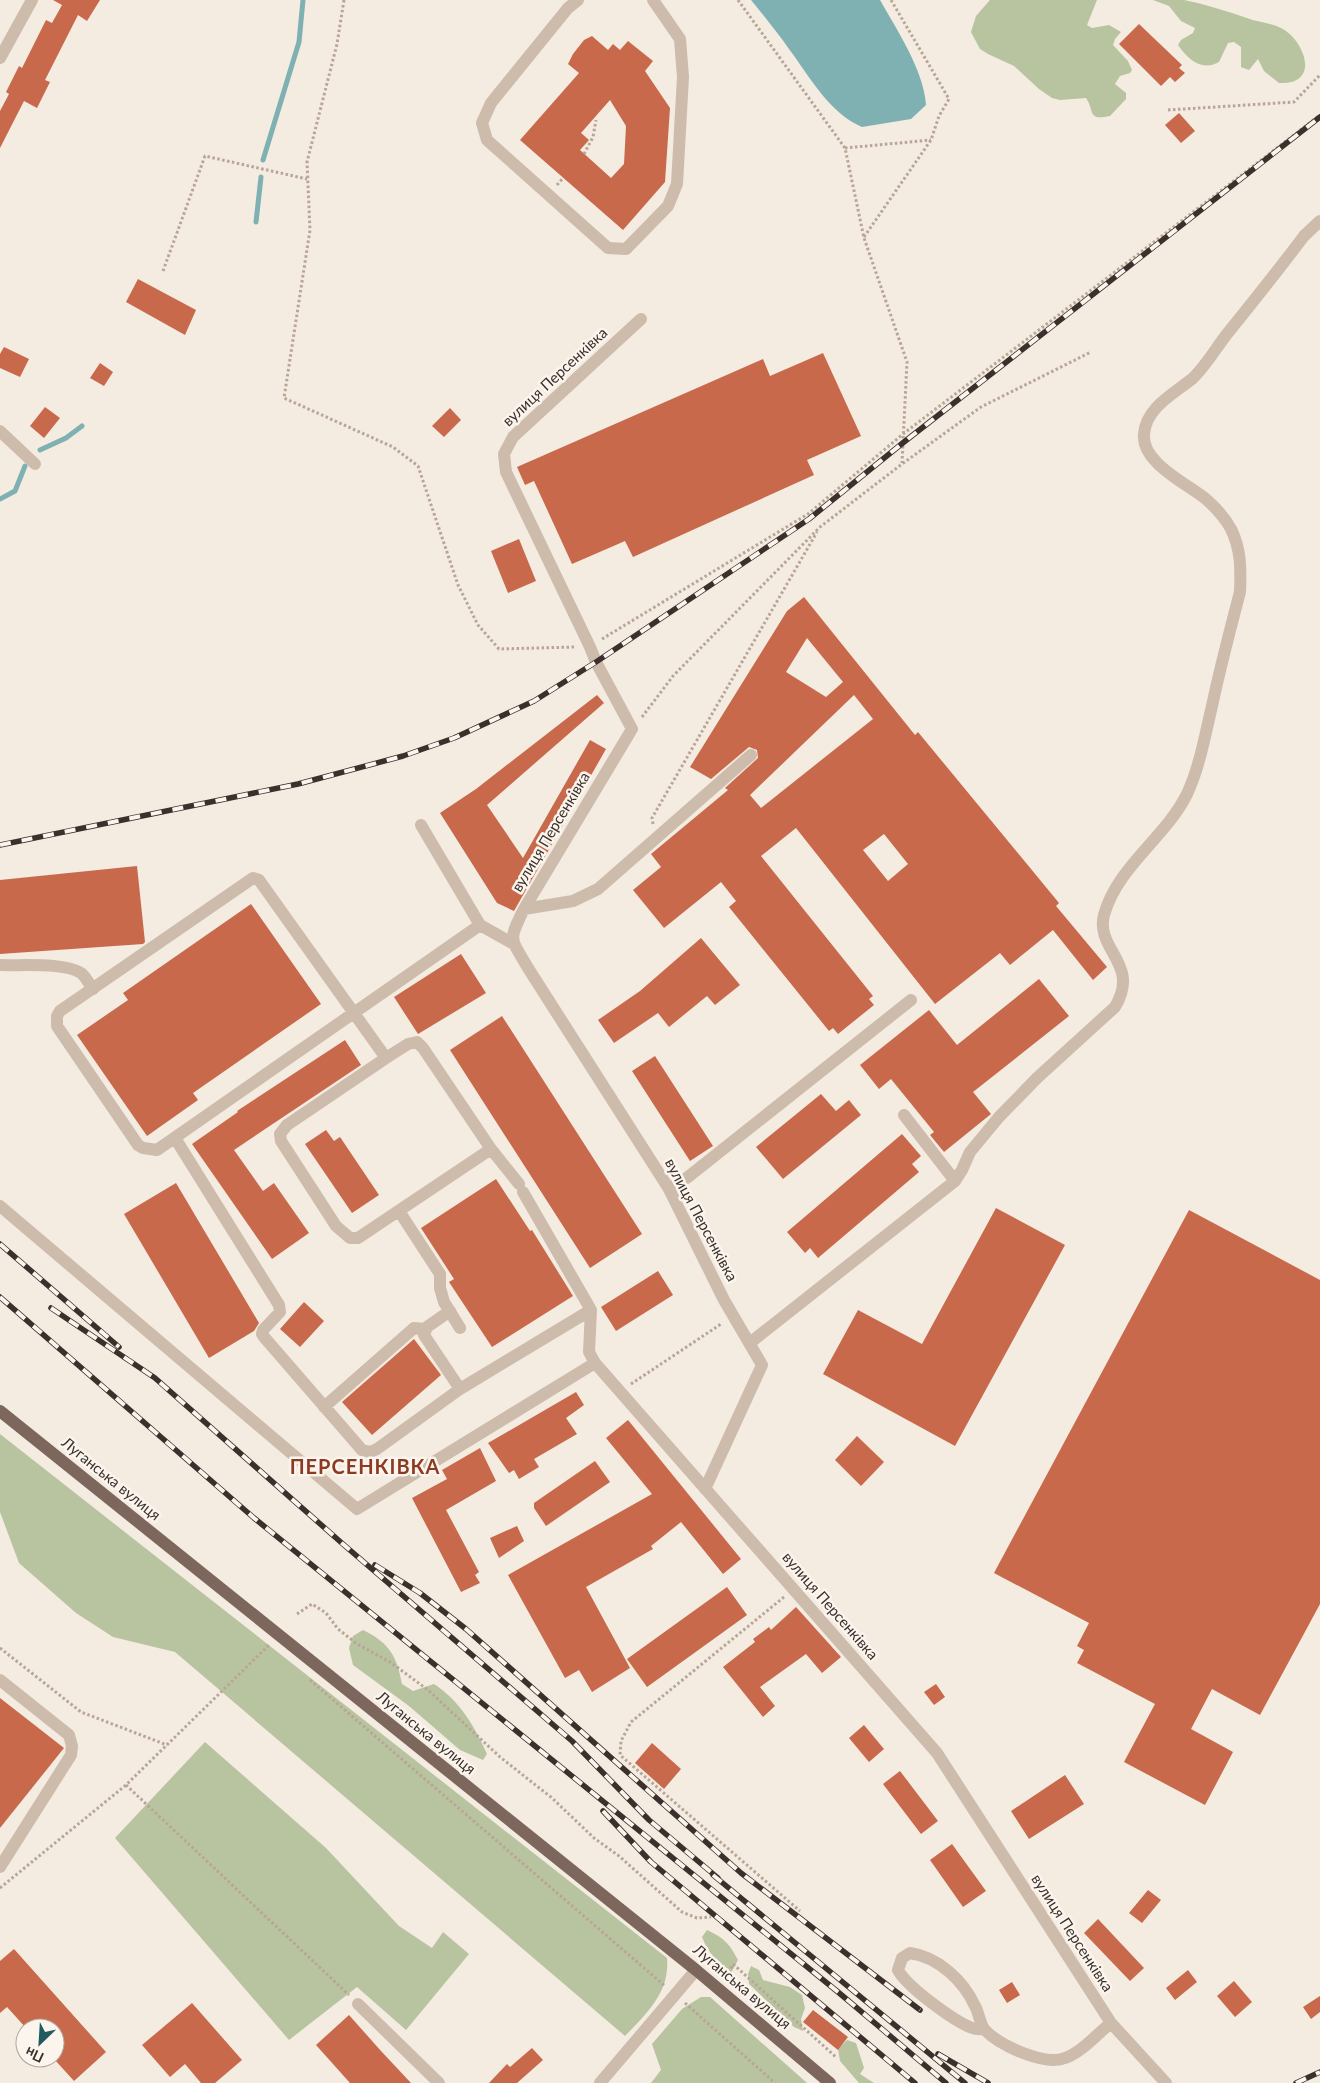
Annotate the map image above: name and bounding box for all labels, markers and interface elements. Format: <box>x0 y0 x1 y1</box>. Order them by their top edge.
street label: вулиця Персенківка <box>498 323 610 429</box>
street label: вулиця Персенківка <box>507 768 593 895</box>
street label: вулиця Персенківка <box>662 1155 742 1284</box>
street label: Луганська вулиця <box>58 1432 165 1524</box>
district label: ПЕРСЕНКІВКА <box>290 1454 440 1478</box>
street label: вулиця Персенківка <box>779 1548 882 1663</box>
street label: Луганська вулиця <box>373 1686 480 1778</box>
street label: вулиця Персенківка <box>1028 1870 1118 1995</box>
street label: Луганська вулиця <box>689 1939 795 2032</box>
north arrow <box>15 2018 65 2068</box>
text: Пн <box>22 2044 46 2067</box>

